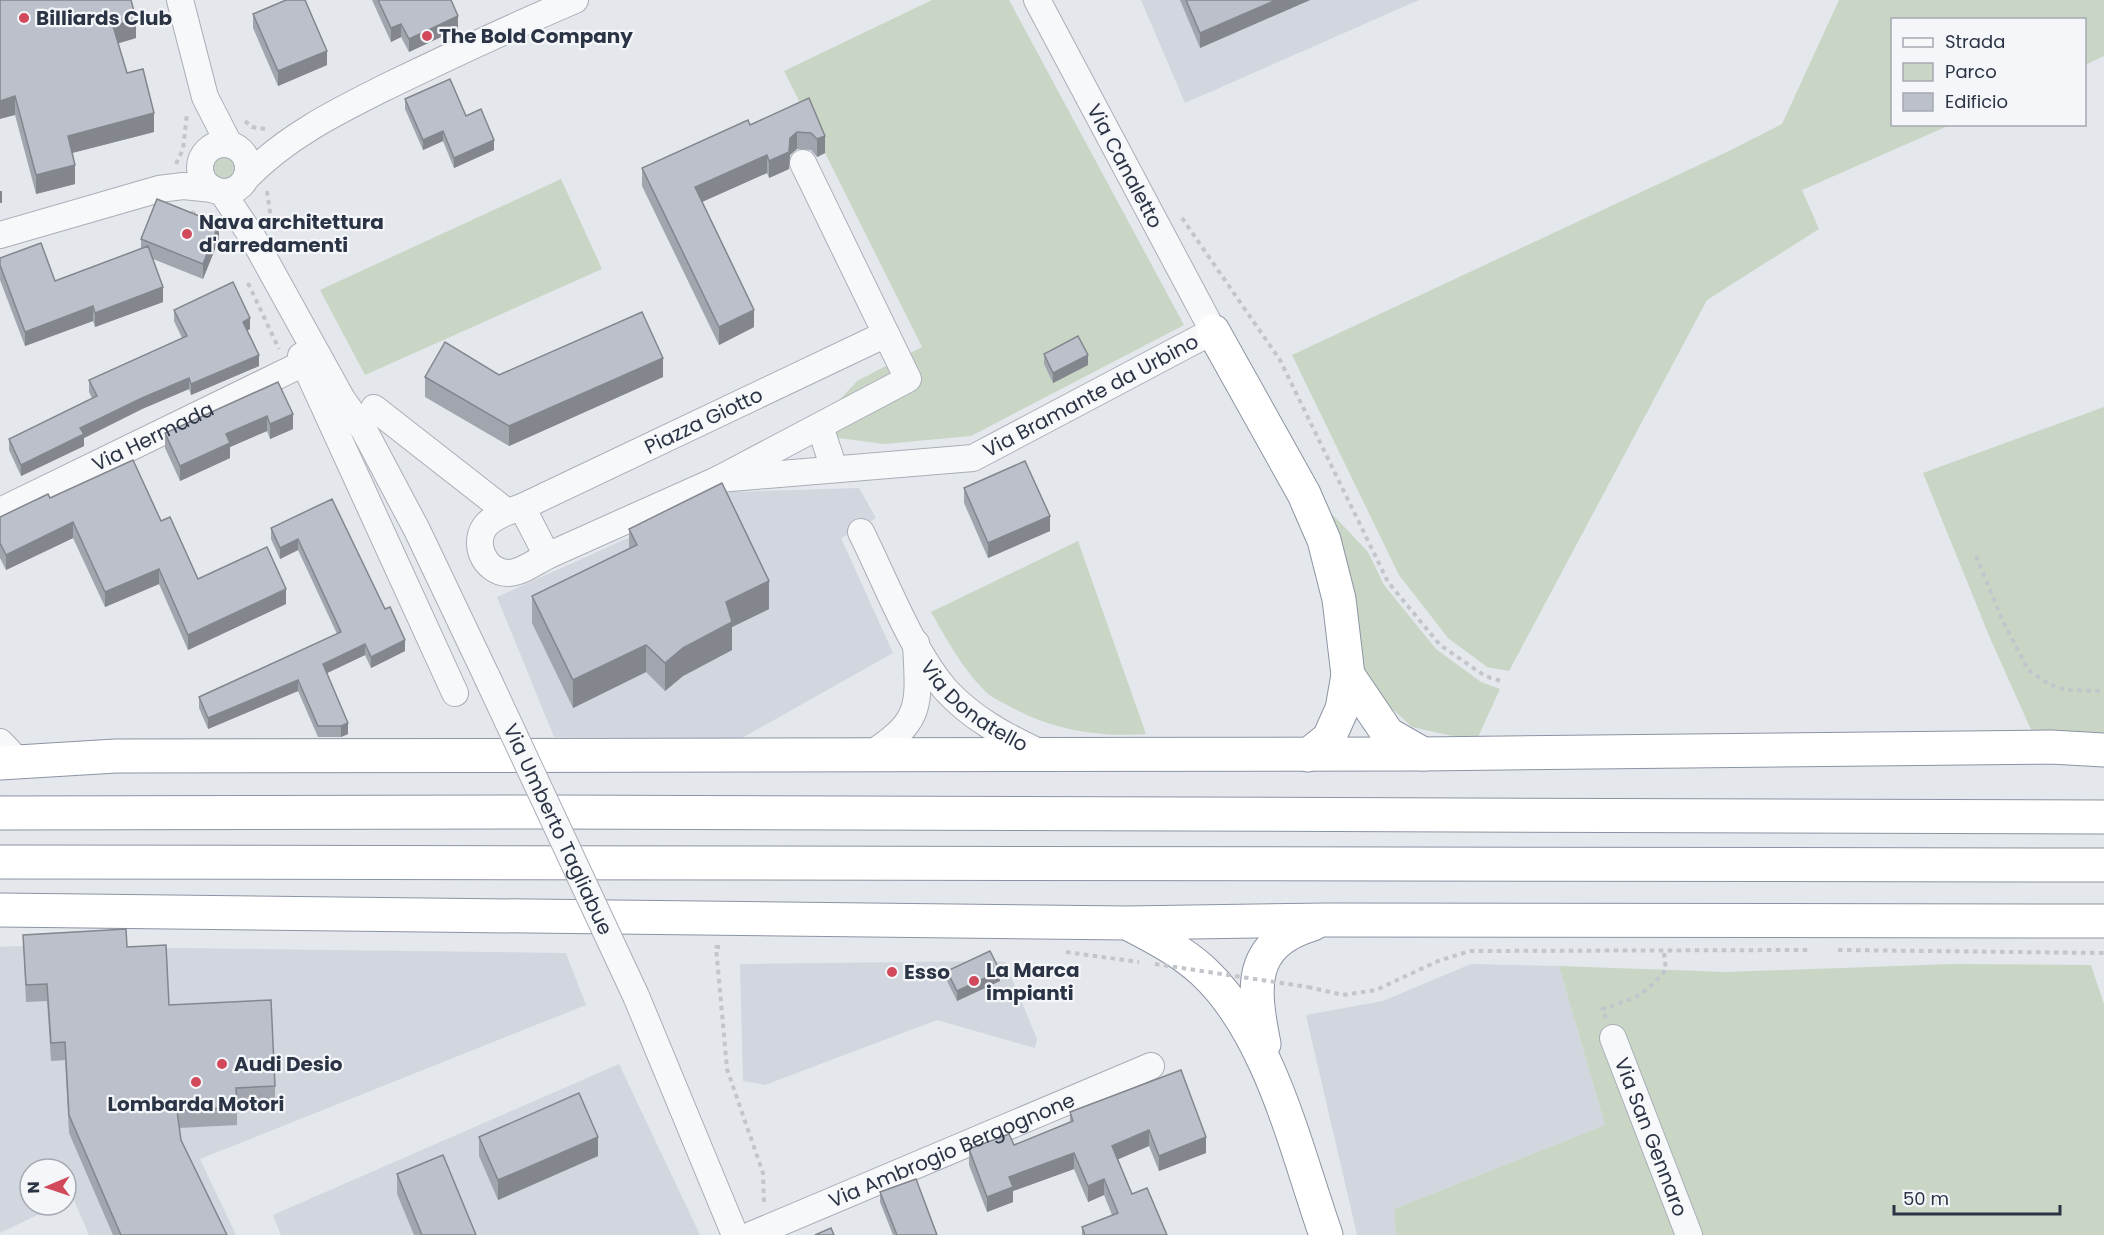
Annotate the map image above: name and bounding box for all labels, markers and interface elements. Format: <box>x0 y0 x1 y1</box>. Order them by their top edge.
place label: Billiards Club <box>36 4 173 32</box>
marker: Billiards Club <box>17 11 31 25</box>
legend <box>1891 18 2086 126</box>
place label: The Bold Company <box>439 22 633 50</box>
marker: The Bold Company <box>420 29 434 43</box>
text: Strada <box>1945 29 2005 54</box>
text: Parco <box>1945 59 1997 84</box>
text: Edificio <box>1945 89 2008 114</box>
street label: Via Canaletto <box>1080 99 1170 233</box>
place label: Nava architettura d'arredamenti <box>199 208 384 259</box>
marker: Nava architettura d'arredamenti <box>180 227 194 241</box>
street label: Via Bramante da Urbino <box>978 327 1203 464</box>
street label: Piazza Giotto <box>640 381 767 461</box>
street label: Via Hermada <box>87 395 218 478</box>
street label: Via Donatello <box>914 655 1033 759</box>
street label: Via Umberto Tagliabue <box>497 719 620 939</box>
place label: La Marca impianti <box>986 956 1080 1007</box>
place label: Esso <box>904 958 950 986</box>
marker: Esso <box>885 965 899 979</box>
marker: La Marca impianti <box>967 974 981 988</box>
place label: Audi Desio <box>234 1050 343 1078</box>
street label: Via San Gennaro <box>1608 1053 1694 1220</box>
marker: Audi Desio <box>215 1057 229 1071</box>
marker: Lombarda Motori <box>189 1075 203 1089</box>
street label: Via Ambrogio Bergognone <box>824 1086 1079 1215</box>
place label: Lombarda Motori <box>108 1090 285 1118</box>
north arrow <box>18 1157 78 1217</box>
scale bar <box>1894 1178 2060 1216</box>
text: N <box>22 1181 45 1194</box>
text: 50 m <box>1903 1186 1949 1211</box>

